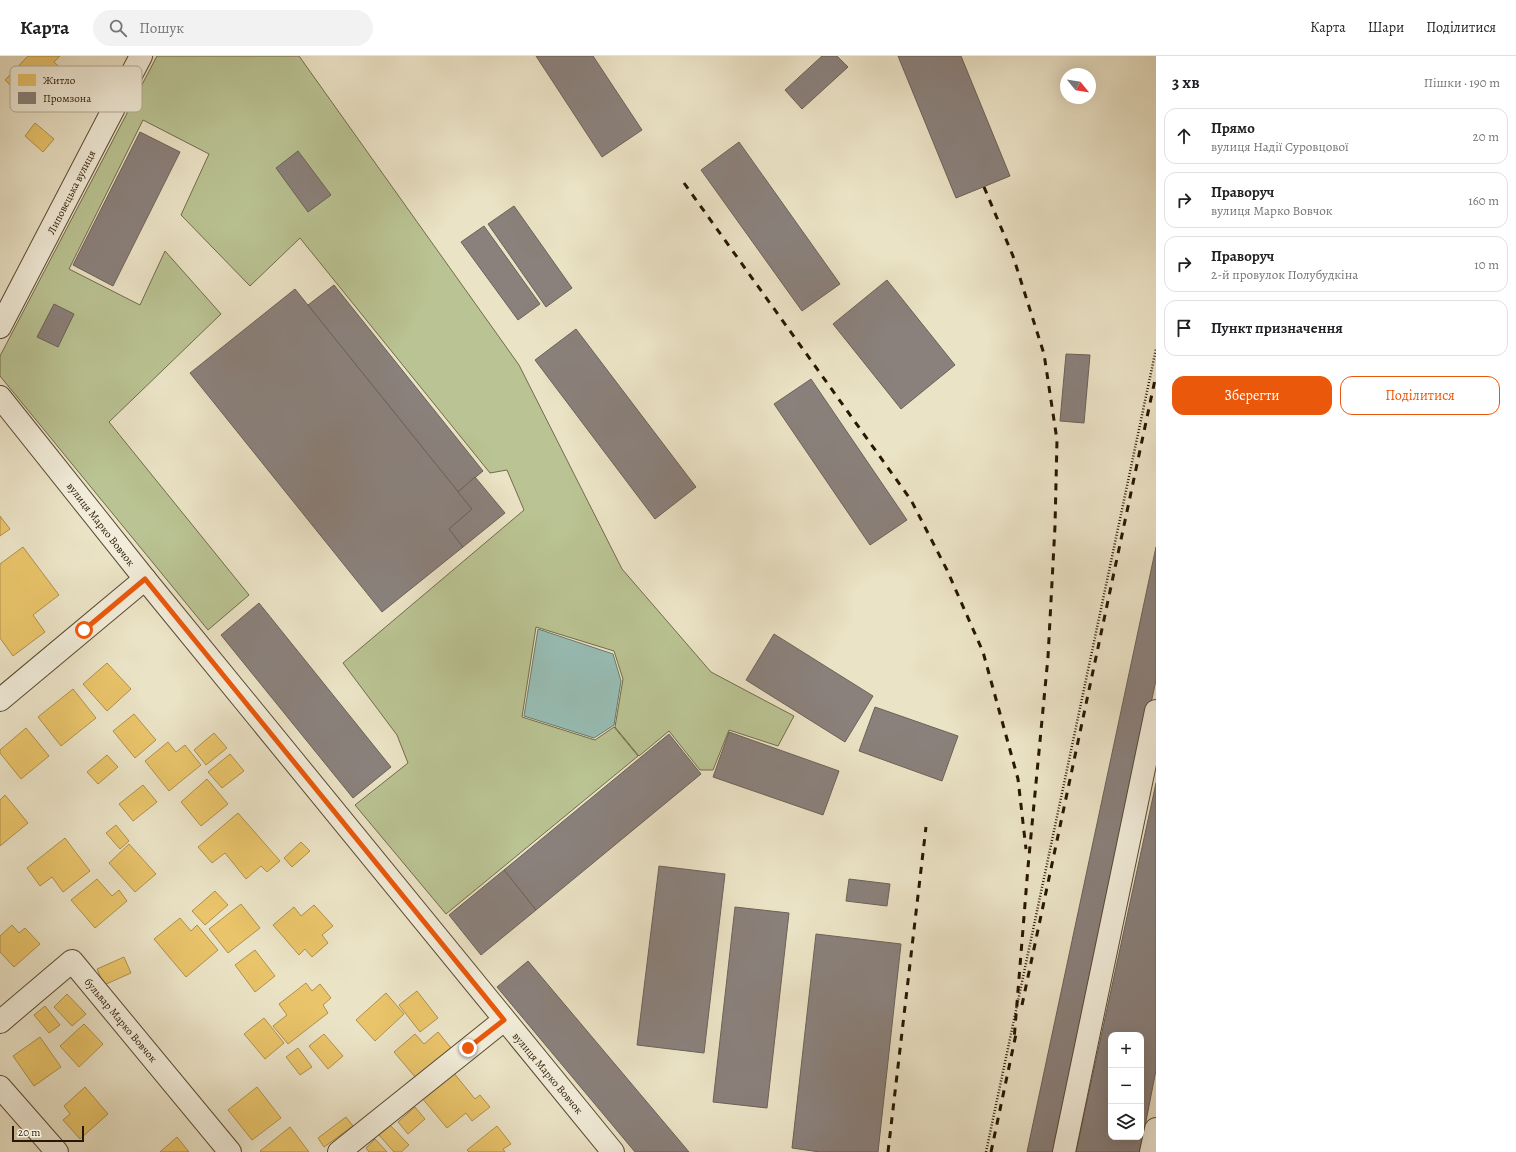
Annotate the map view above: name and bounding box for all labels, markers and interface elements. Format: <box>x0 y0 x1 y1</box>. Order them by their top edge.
search box <box>93 10 373 46</box>
text: Карта <box>20 15 69 41</box>
icon: search <box>107 17 129 39</box>
text: Пошук <box>139 18 184 38</box>
text: Карта <box>1310 18 1346 37</box>
text: Шари <box>1368 18 1404 37</box>
text: Поділитися <box>1426 18 1496 37</box>
legend <box>10 66 142 112</box>
north arrow <box>1060 68 1096 104</box>
text: 3 хв <box>1172 71 1200 94</box>
text: Житло <box>43 73 76 88</box>
text: Пішки · 190 m <box>1424 74 1500 91</box>
text: Промзона <box>43 91 92 106</box>
text: Прямо <box>1211 118 1255 138</box>
icon: ahead <box>1173 125 1195 147</box>
text: 20 m <box>1473 128 1499 145</box>
text: вулиця Надії Суровцової <box>1211 138 1349 155</box>
street label: Липовецька вулиця <box>44 147 99 237</box>
text: Праворуч <box>1211 182 1274 202</box>
icon: right <box>1173 189 1195 211</box>
text: 160 m <box>1468 192 1499 209</box>
text: вулиця Марко Вовчок <box>1211 202 1333 219</box>
text: Праворуч <box>1211 246 1274 266</box>
icon: right <box>1173 253 1195 275</box>
text: 10 m <box>1474 256 1499 273</box>
text: 2-й провулок Полубудкіна <box>1211 266 1358 283</box>
icon: arrive <box>1173 317 1195 339</box>
text: Пункт призначення <box>1211 318 1343 338</box>
button: Зберегти <box>1172 376 1332 415</box>
button: Поділитися <box>1340 376 1500 415</box>
street label: вулиця Марко Вовчок <box>63 479 138 570</box>
route start <box>75 621 93 639</box>
street label: бульвар Марко Вовчок <box>81 975 161 1066</box>
street label: вулиця Марко Вовчок <box>509 1029 587 1118</box>
map controls <box>1108 1032 1144 1140</box>
button: + <box>1108 1032 1144 1068</box>
route end <box>459 1039 477 1057</box>
button: − <box>1108 1068 1144 1104</box>
button: layers <box>1108 1104 1144 1140</box>
scale bar <box>12 1124 84 1143</box>
text: 20 m <box>18 1125 40 1140</box>

